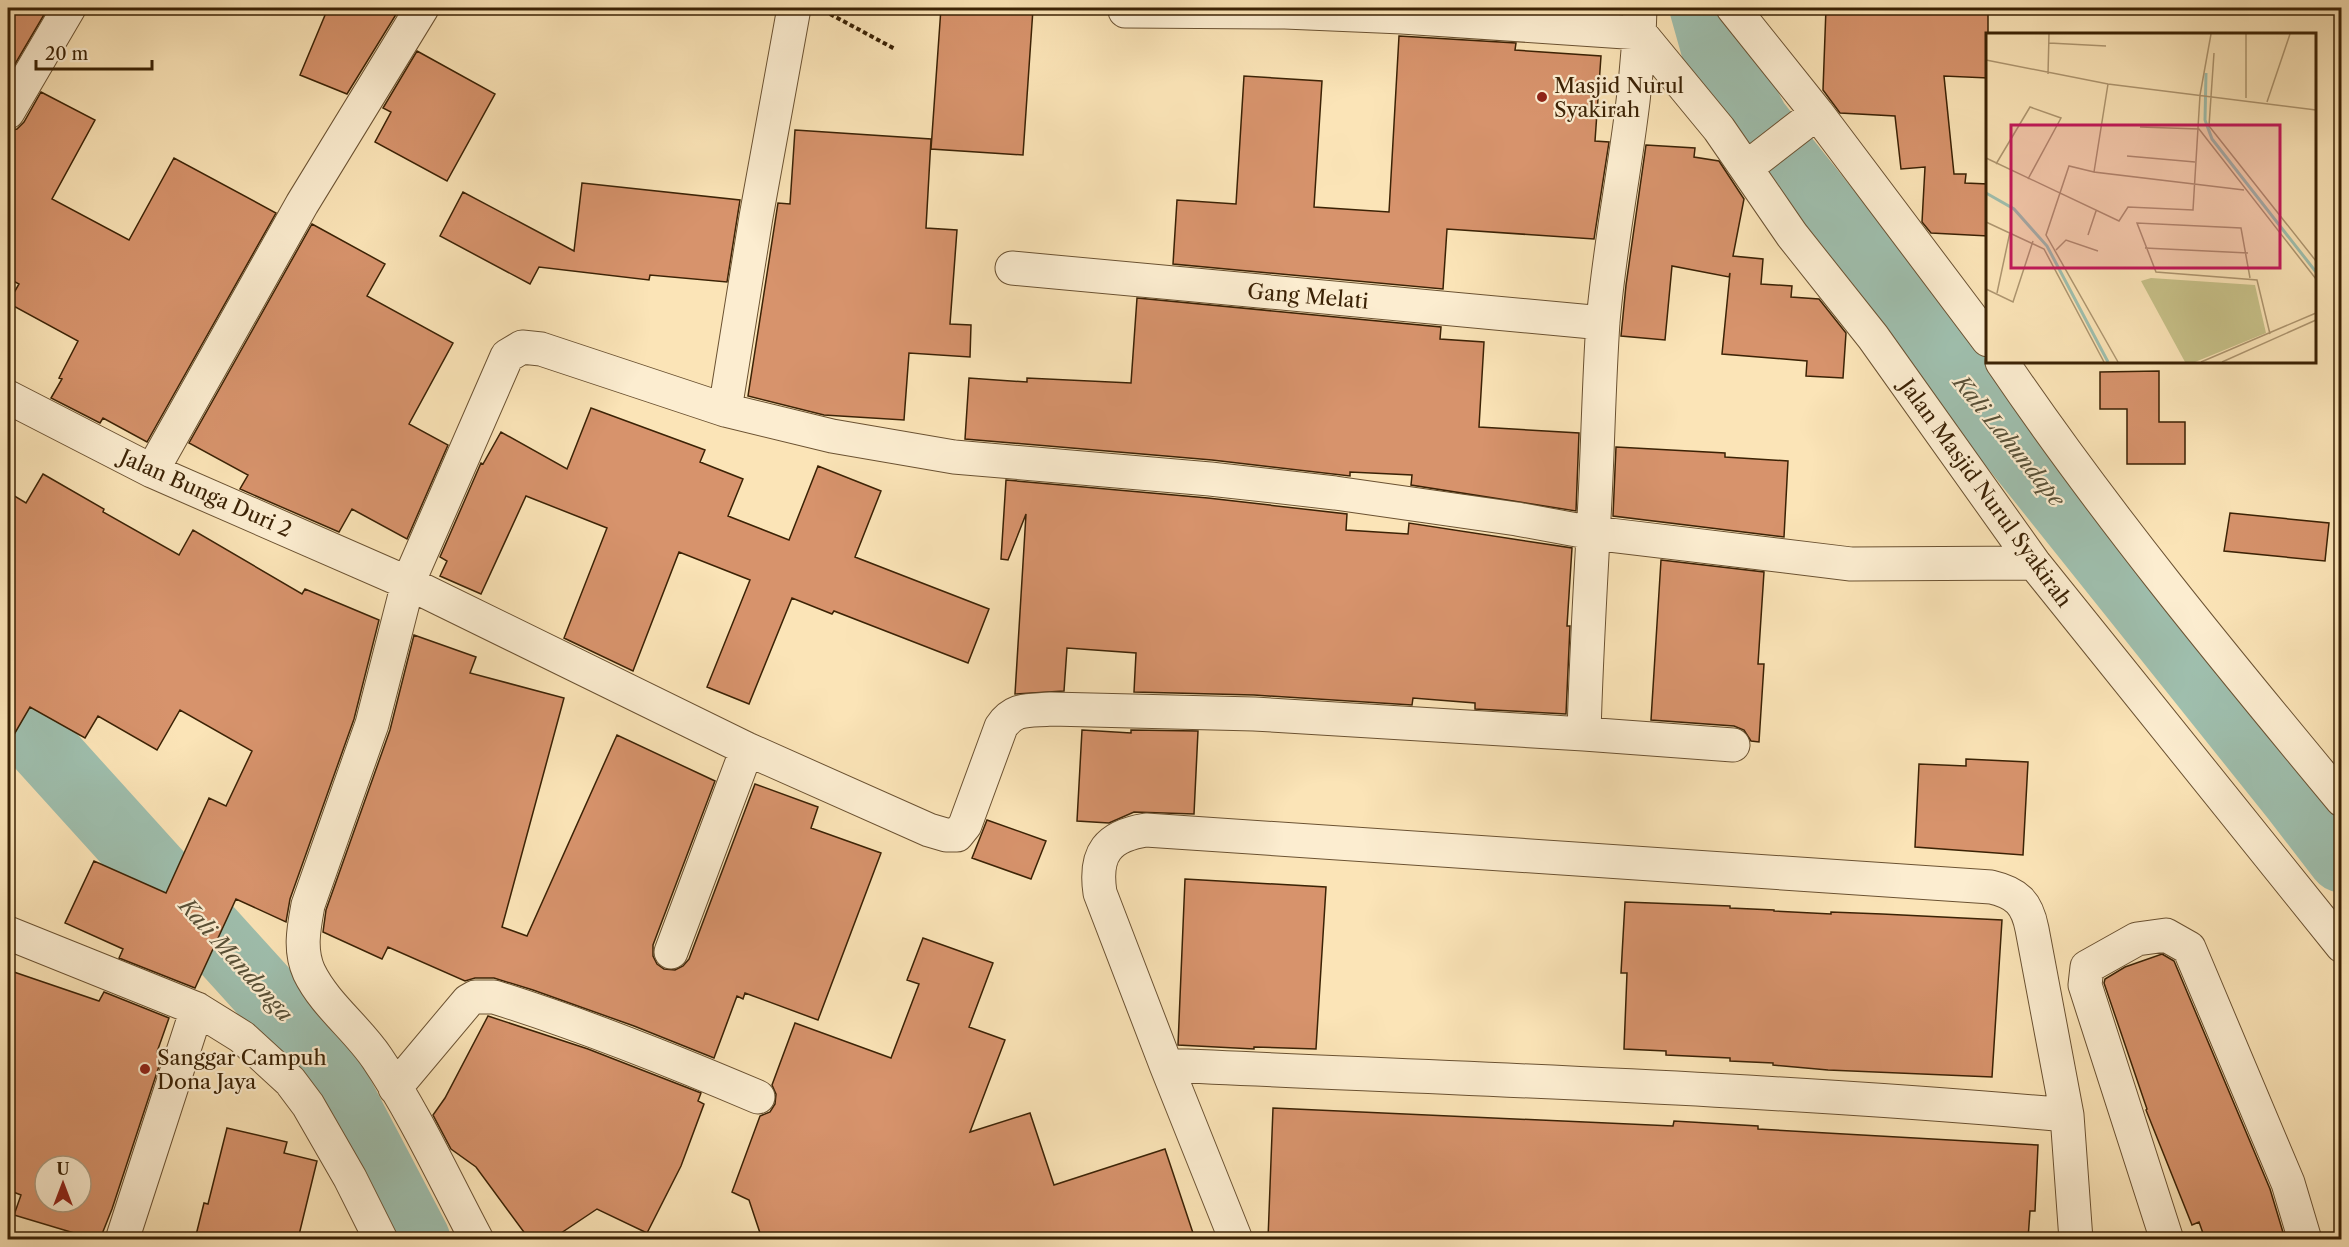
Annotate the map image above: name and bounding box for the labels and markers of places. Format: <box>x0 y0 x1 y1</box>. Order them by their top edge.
place label: Masjid Nurul Syakirah <box>1554 73 1684 122</box>
marker: Masjid Nurul Syakirah <box>1535 90 1549 104</box>
place label: Sanggar Campuh Dona Jaya <box>157 1045 327 1094</box>
marker: Sanggar Campuh Dona Jaya <box>138 1062 152 1076</box>

